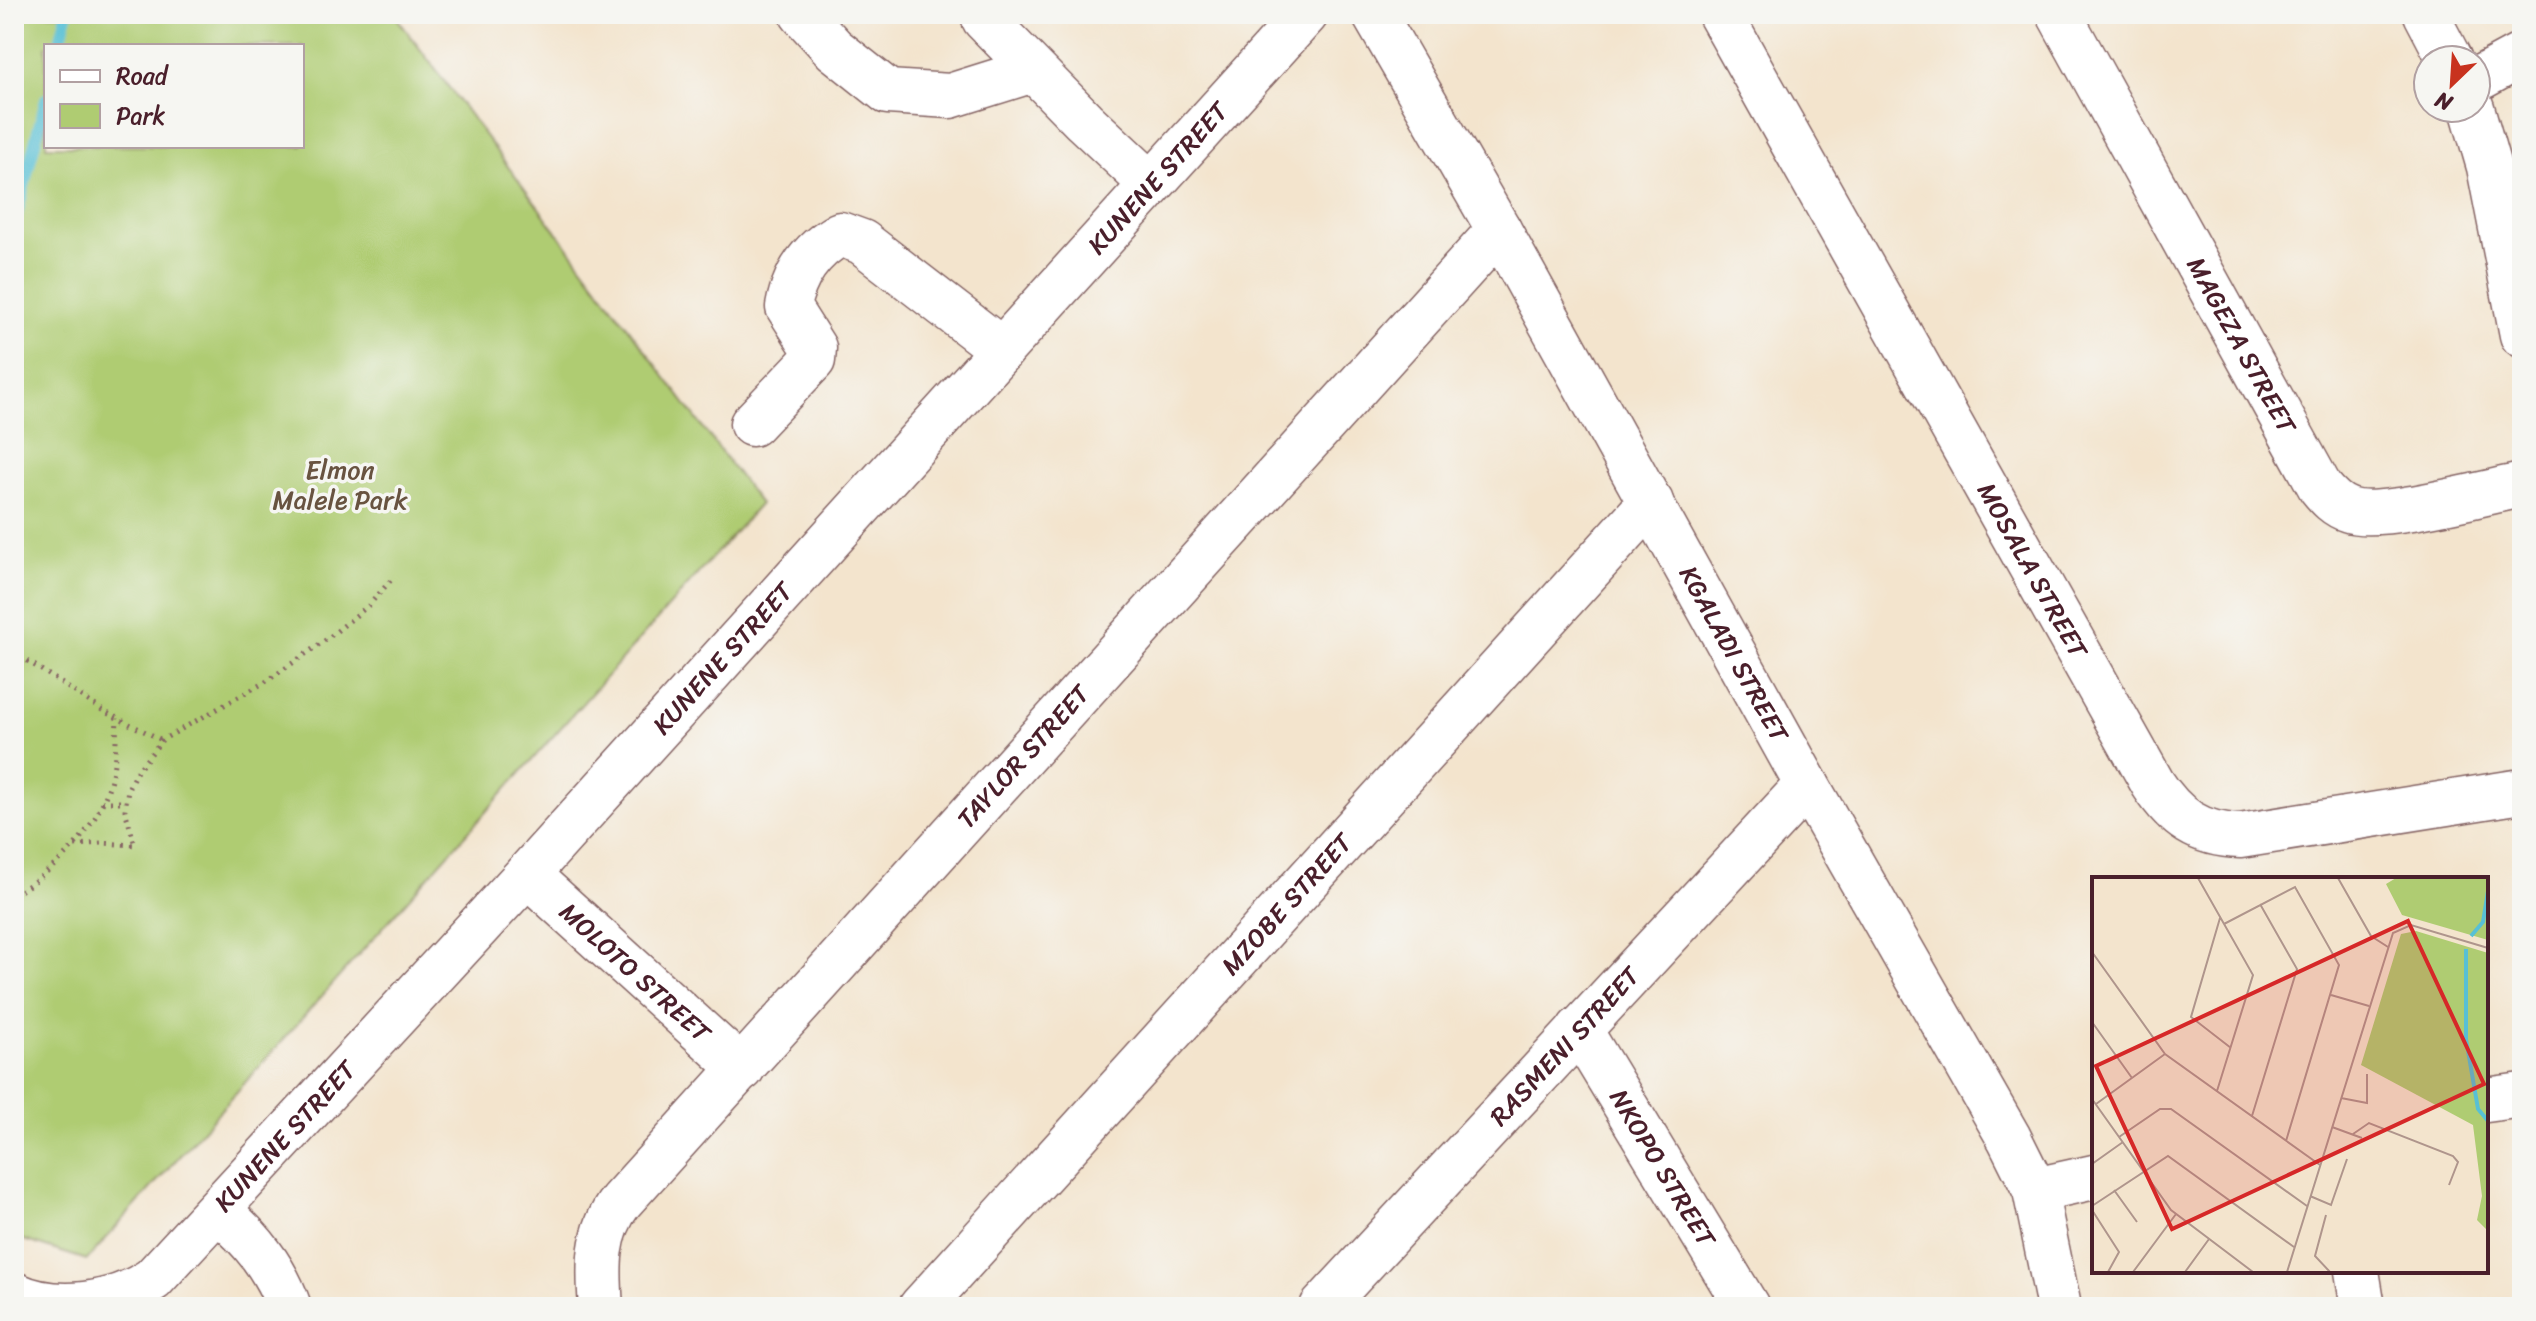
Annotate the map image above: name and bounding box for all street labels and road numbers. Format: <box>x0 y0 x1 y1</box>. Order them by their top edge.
street label: KUNENE STREET <box>1075 89 1241 265</box>
street label: MAGEZA STREET <box>2174 248 2310 443</box>
street label: MOSALA STREET <box>1965 473 2102 668</box>
street label: KGALADI STREET <box>1666 557 1803 752</box>
street label: KUNENE STREET <box>640 570 806 746</box>
street label: TAYLOR STREET <box>945 672 1102 839</box>
street label: MZOBE STREET <box>1209 821 1365 986</box>
street label: MOLOTO STREET <box>548 890 723 1055</box>
street label: RASMENI STREET <box>1478 954 1652 1137</box>
street label: KUNENE STREET <box>202 1048 369 1223</box>
street label: NKOPO STREET <box>1597 1079 1729 1257</box>

